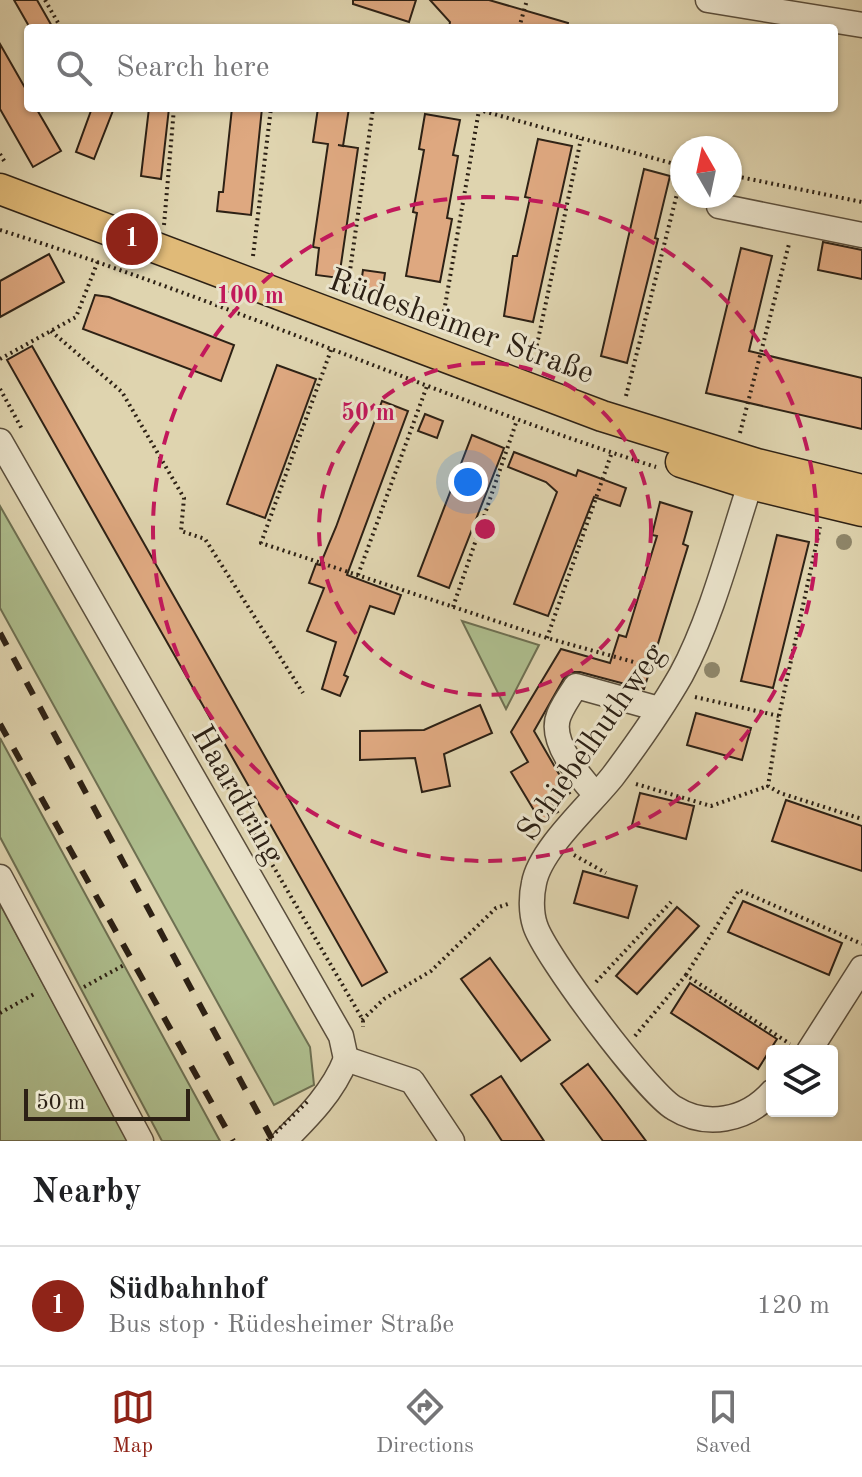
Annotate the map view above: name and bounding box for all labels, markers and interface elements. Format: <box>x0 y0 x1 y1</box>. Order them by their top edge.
search box <box>24 24 838 112</box>
icon: search <box>52 46 96 90</box>
text: Search here <box>116 53 270 83</box>
north arrow <box>670 136 742 208</box>
pin: 1 <box>106 209 158 269</box>
street label: Rüdesheimer Straße <box>324 265 598 391</box>
text: 100 m <box>216 285 284 309</box>
text: 50 m <box>341 401 395 426</box>
your location <box>448 462 488 502</box>
centre of rings <box>471 515 499 543</box>
street label: Schiebelhuthweg <box>513 638 672 847</box>
street label: Haardtring <box>184 721 289 870</box>
map controls <box>766 1045 838 1117</box>
button: layers <box>766 1045 838 1117</box>
scale bar <box>24 1085 190 1121</box>
text: 50 m <box>36 1092 85 1114</box>
text: Nearby <box>32 1176 142 1210</box>
text: Südbahnhof <box>108 1275 266 1305</box>
text: 1 <box>50 1293 66 1319</box>
text: 120 m <box>757 1293 830 1319</box>
text: Bus stop · Rüdesheimer Straße <box>108 1312 454 1338</box>
tab: Map <box>111 1385 155 1460</box>
tab: Directions <box>376 1385 474 1460</box>
tab: Saved <box>695 1385 751 1460</box>

